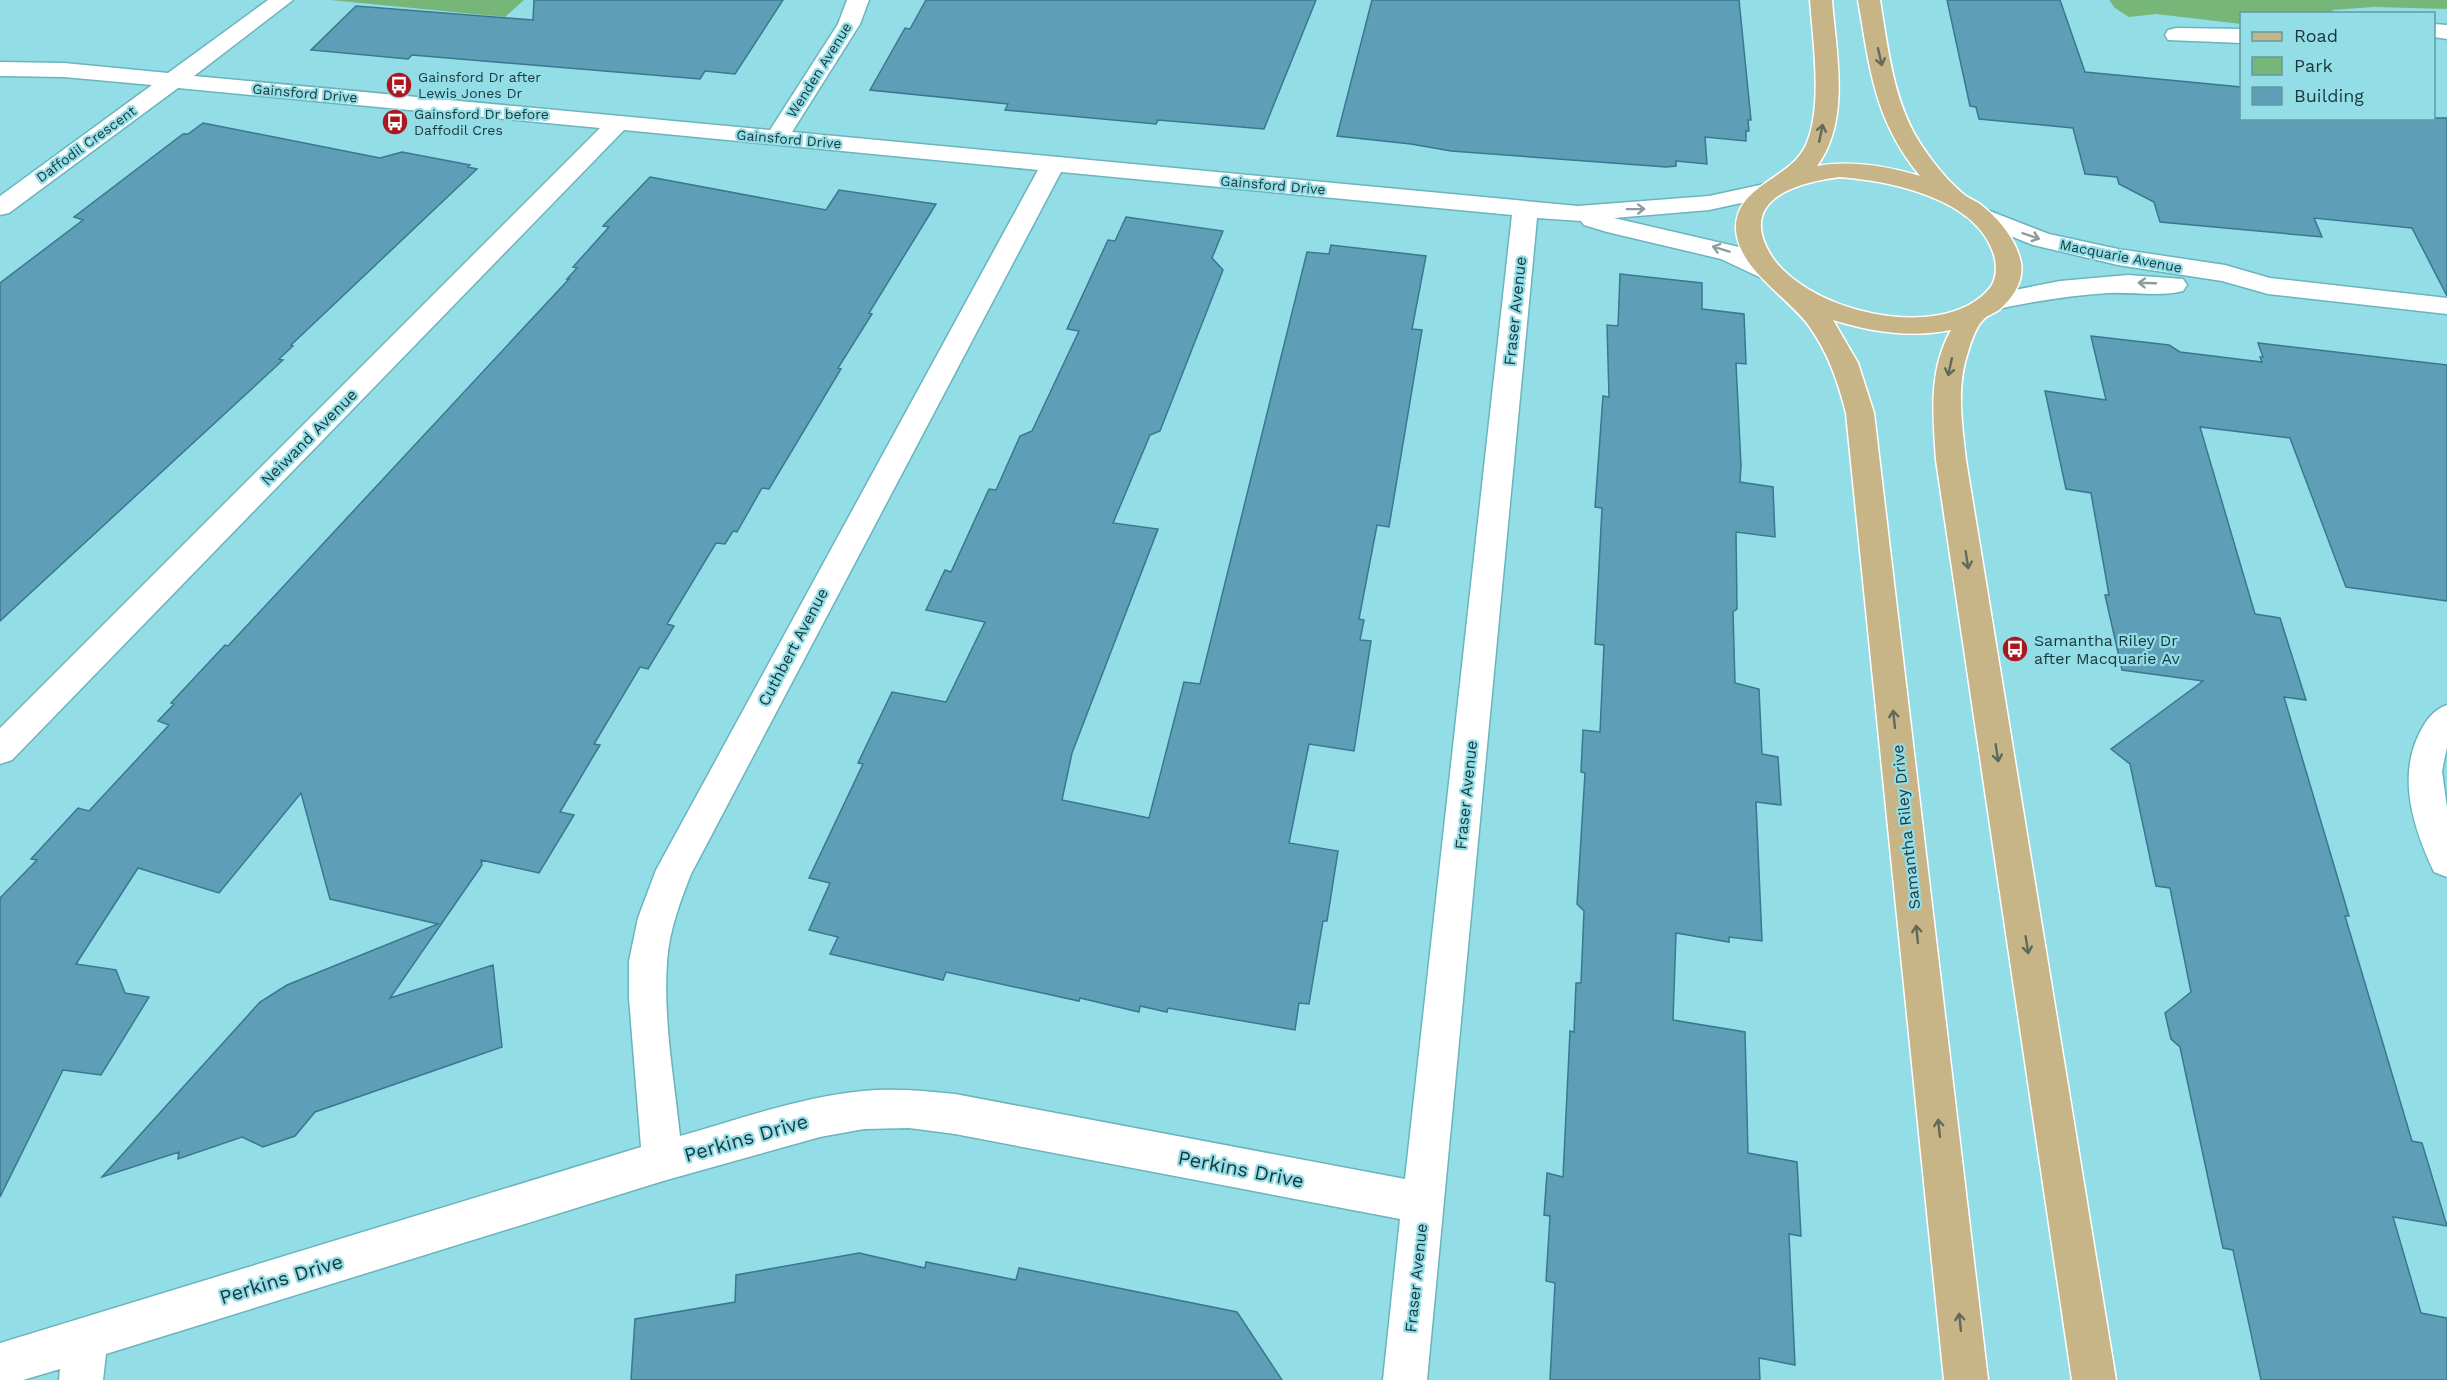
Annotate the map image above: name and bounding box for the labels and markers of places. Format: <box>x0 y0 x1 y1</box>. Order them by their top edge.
place label: Gainsford Dr after Lewis Jones Dr <box>418 69 541 101</box>
bus stop icon: Gainsford Dr after Lewis Jones Dr <box>384 70 414 100</box>
place label: Gainsford Dr before Daffodil Cres <box>414 106 549 138</box>
bus stop icon: Gainsford Dr before Daffodil Cres <box>380 107 410 137</box>
place label: Samantha Riley Dr after Macquarie Av <box>2034 631 2180 668</box>
bus stop icon: Samantha Riley Dr after Macquarie Av <box>2000 634 2030 664</box>

